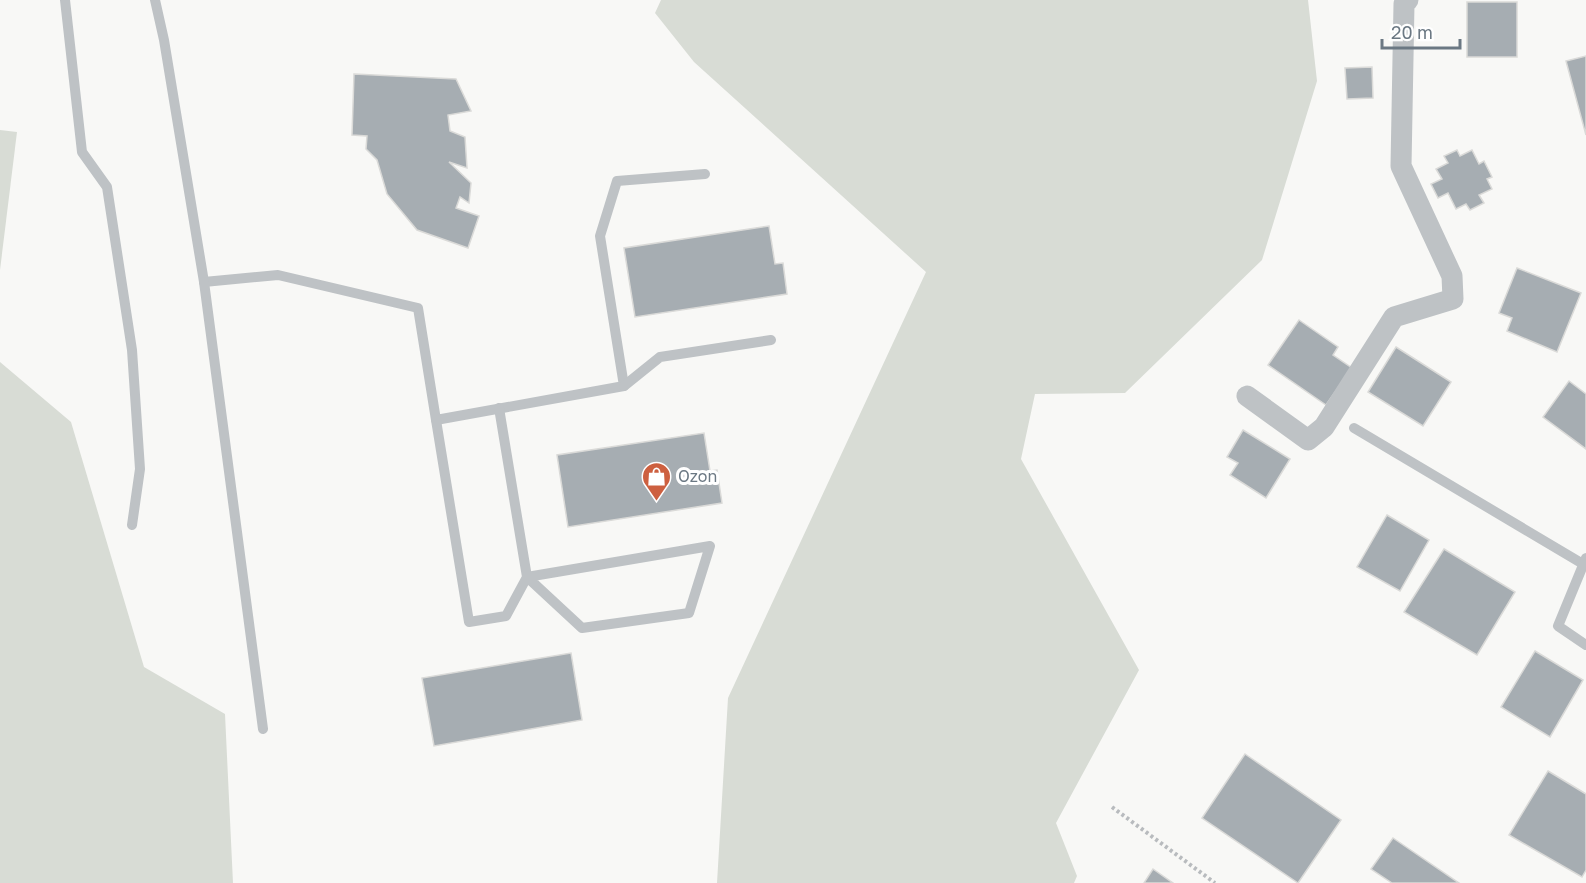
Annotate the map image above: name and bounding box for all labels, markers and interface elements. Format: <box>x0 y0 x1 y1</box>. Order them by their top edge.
scale bar <box>1382 12 1460 50</box>
text: 20 m <box>1391 21 1433 43</box>
shop icon: Ozon <box>641 460 673 502</box>
place label: Ozon <box>678 466 717 486</box>

